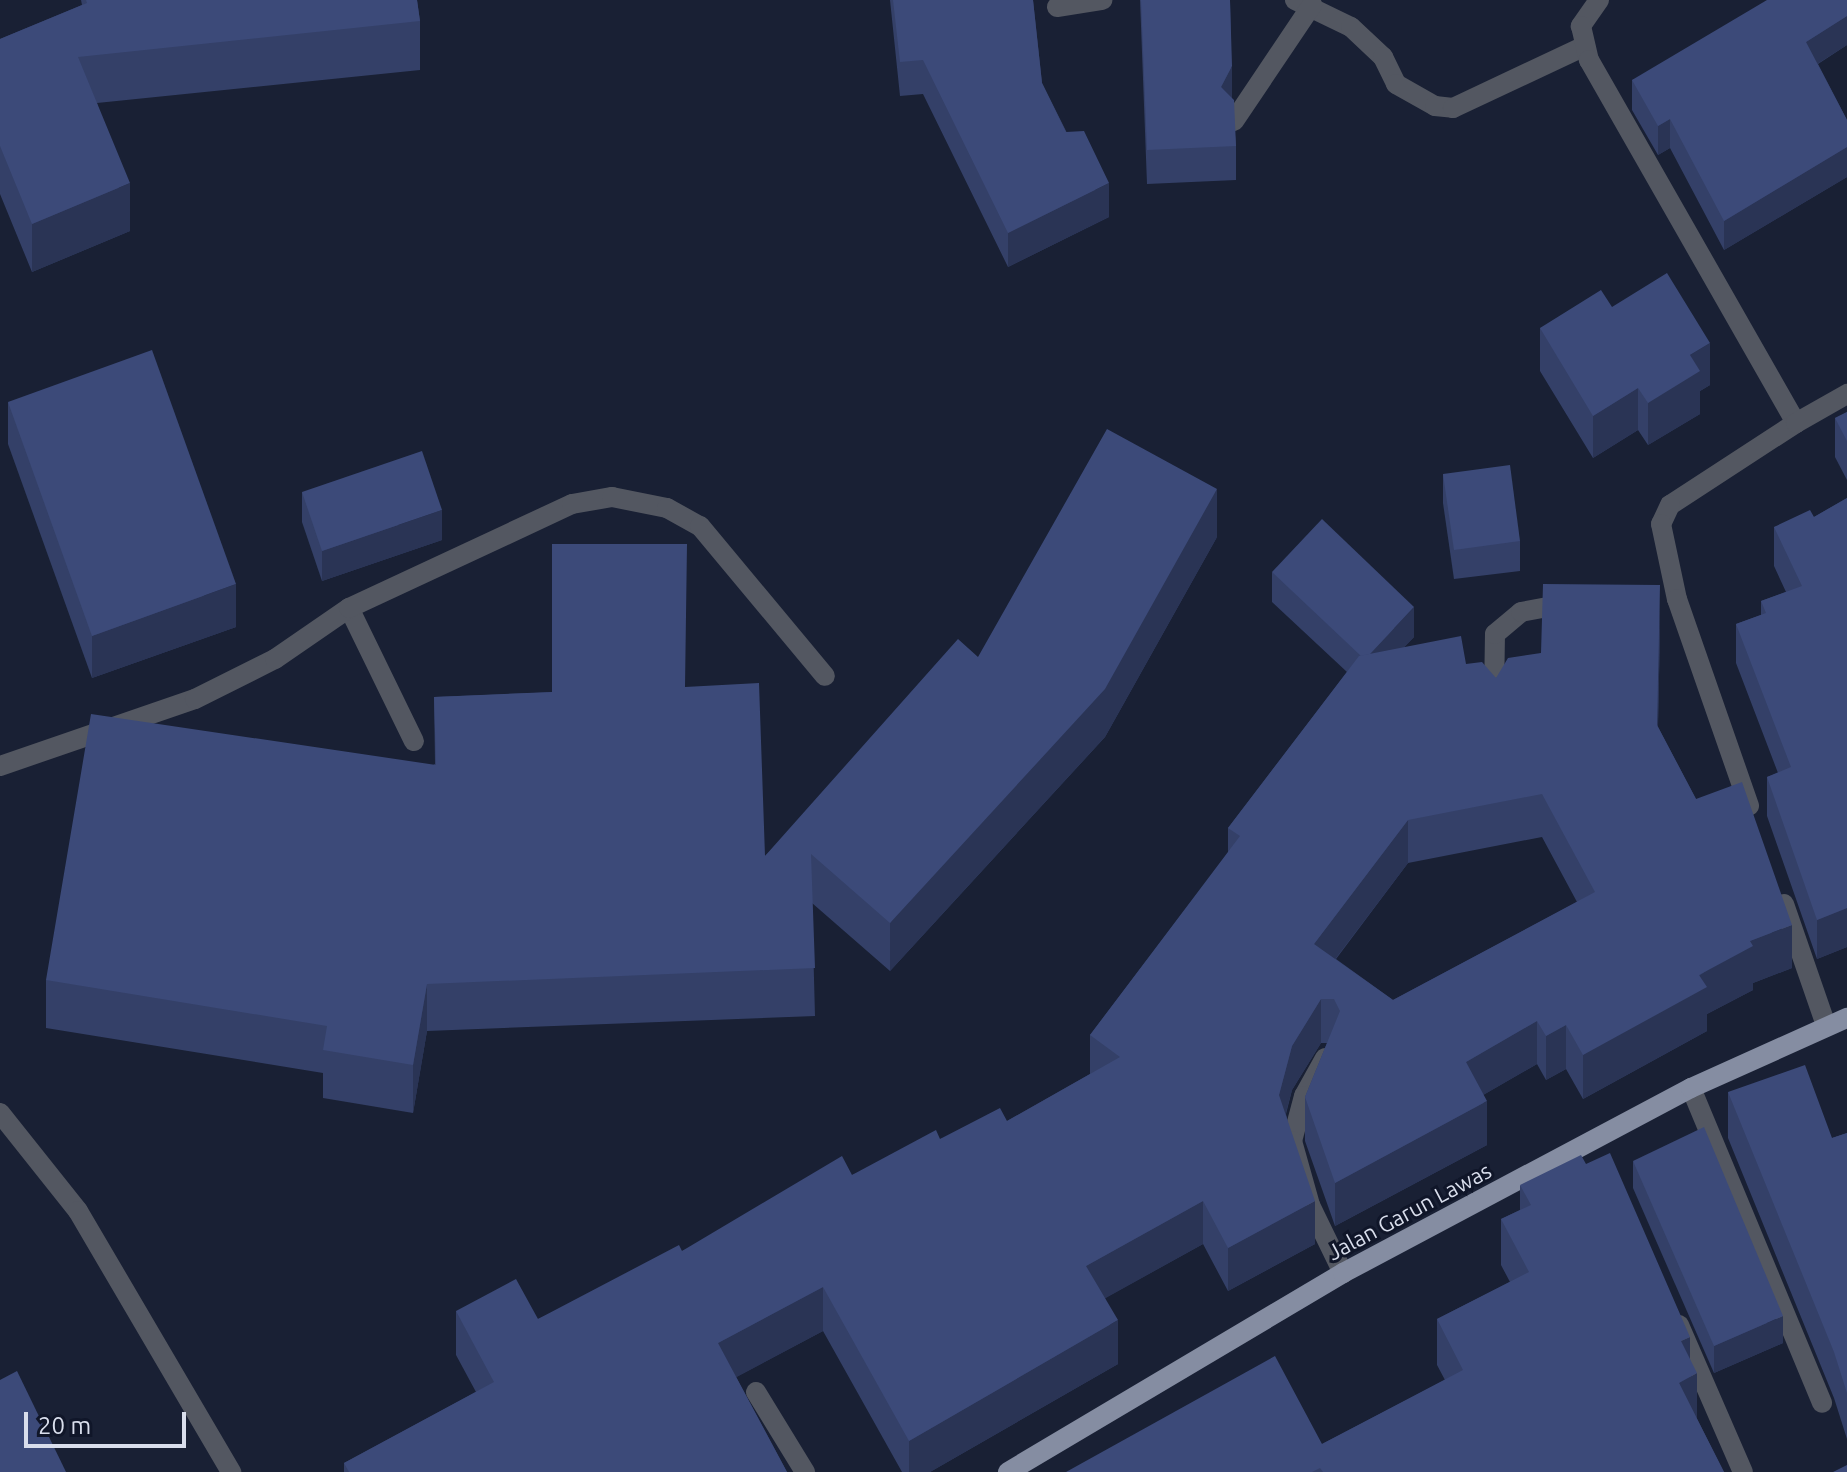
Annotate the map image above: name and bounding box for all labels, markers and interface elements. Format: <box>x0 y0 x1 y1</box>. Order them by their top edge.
street label: Jalan Garun Lawas <box>1323 1157 1495 1265</box>
scale bar <box>28 1396 190 1446</box>
text: 20 m <box>38 1412 91 1439</box>

